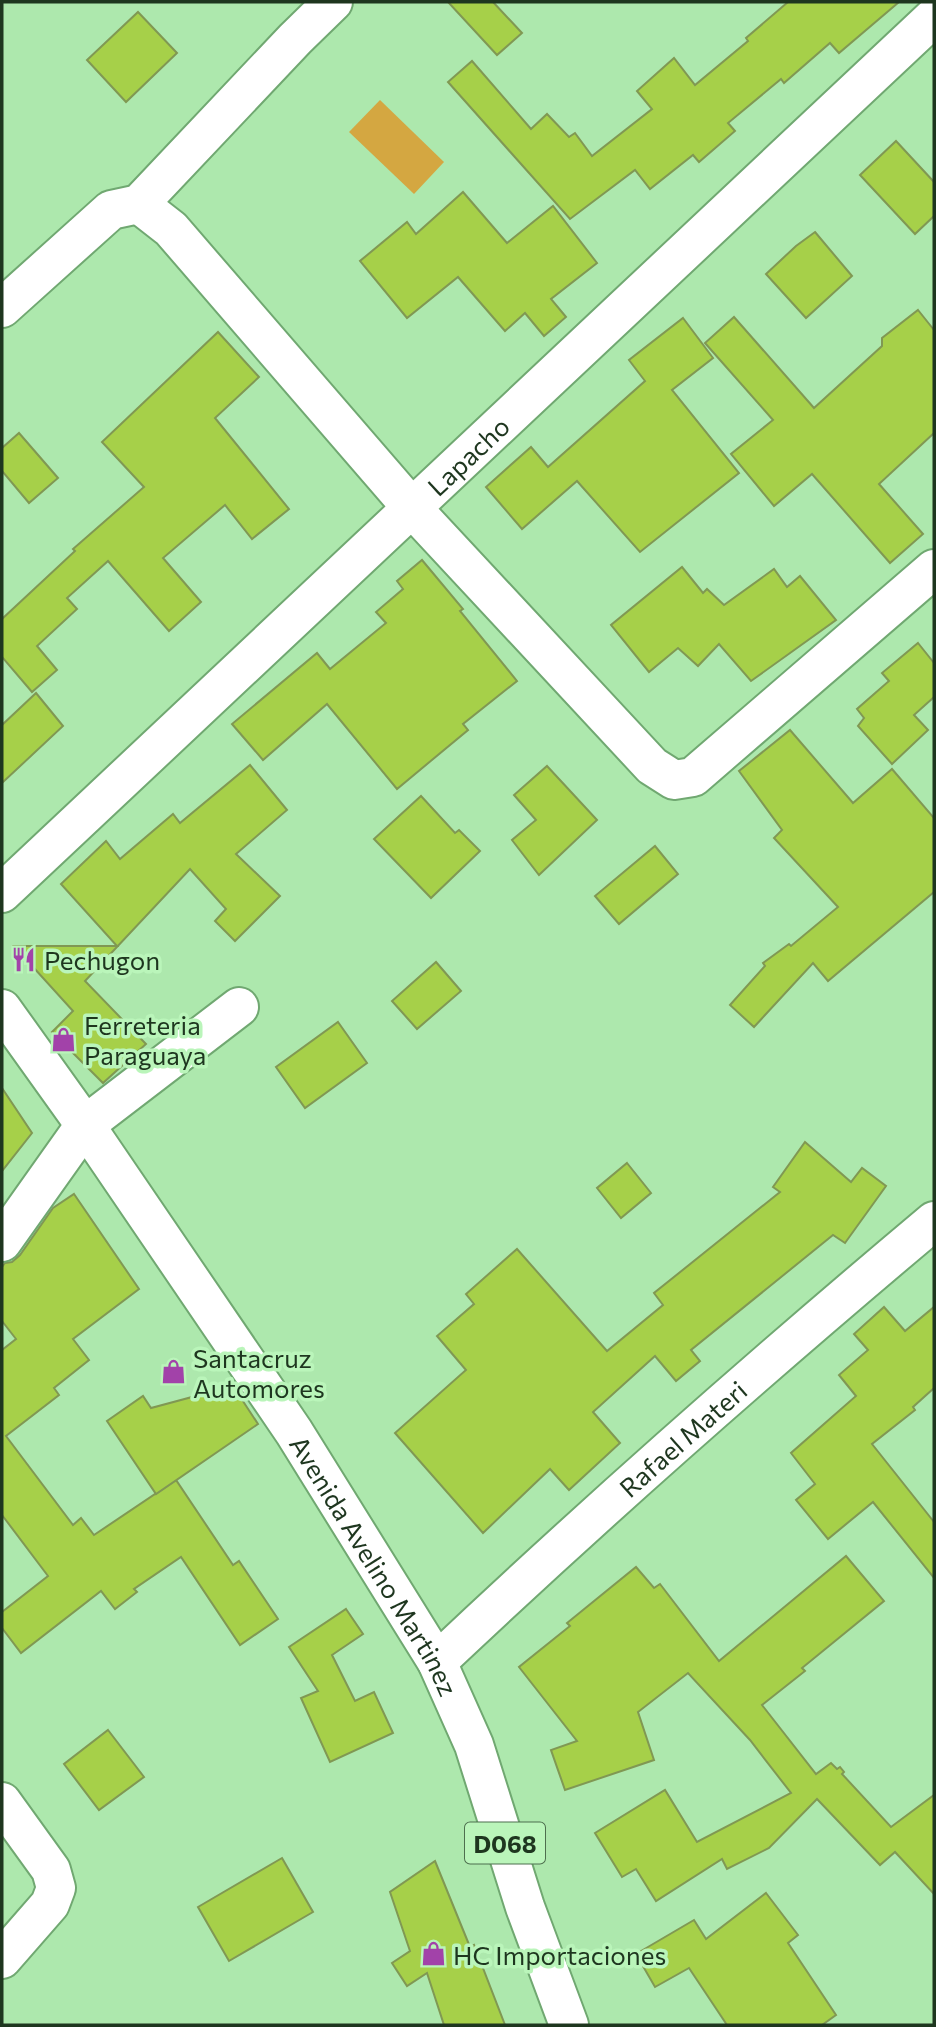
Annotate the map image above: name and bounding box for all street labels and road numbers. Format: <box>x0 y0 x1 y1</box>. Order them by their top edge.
street label: Lapacho <box>420 410 515 501</box>
street label: Rafael Materi <box>612 1374 752 1503</box>
street label: Avenida Avelino Martinez <box>284 1429 465 1700</box>
road number: D068 <box>465 1822 545 1864</box>

